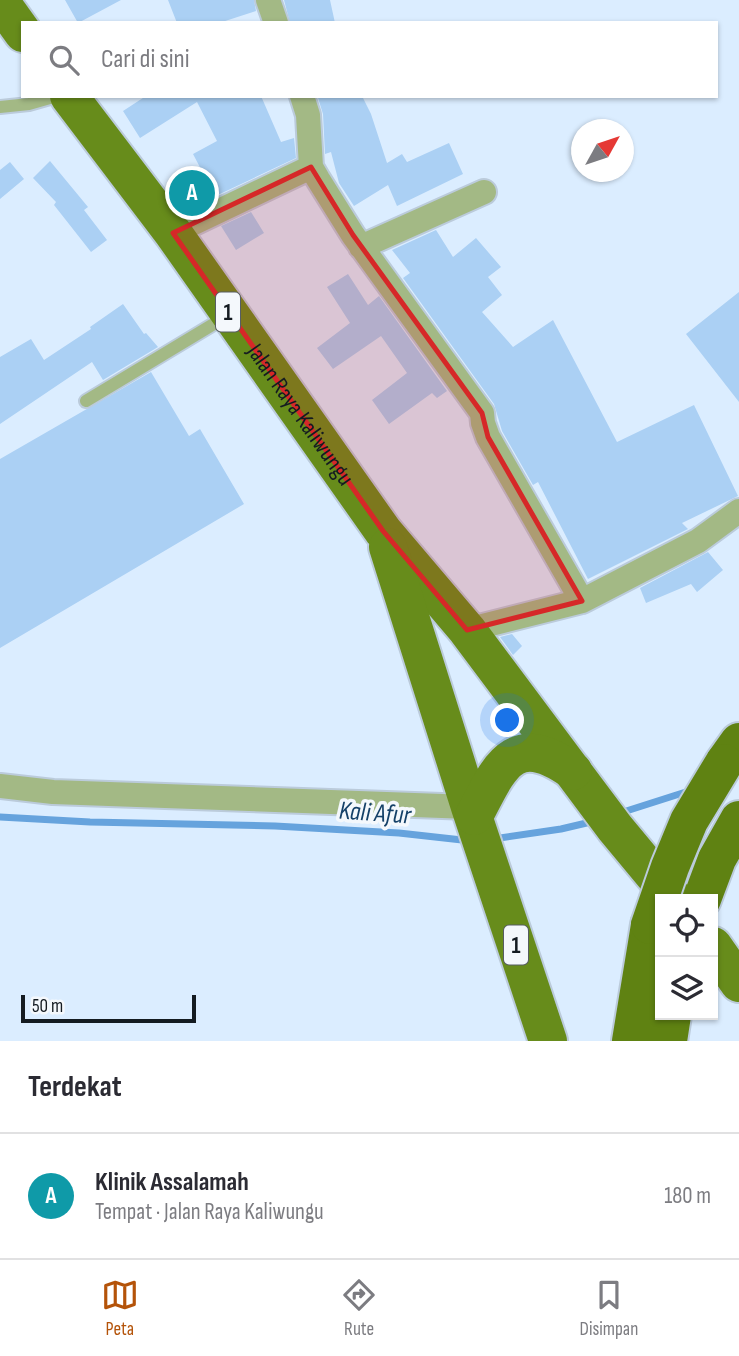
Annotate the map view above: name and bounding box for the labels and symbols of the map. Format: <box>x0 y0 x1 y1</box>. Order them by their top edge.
north arrow <box>571 119 634 182</box>
pin: A <box>169 167 215 219</box>
road number: 1 <box>216 292 240 332</box>
street label: Jalan Raya Kaliwungu <box>240 337 360 491</box>
your location <box>490 703 524 737</box>
water label: Kali Afur <box>338 796 414 832</box>
road number: 1 <box>504 926 528 964</box>
scale bar <box>21 992 196 1024</box>

